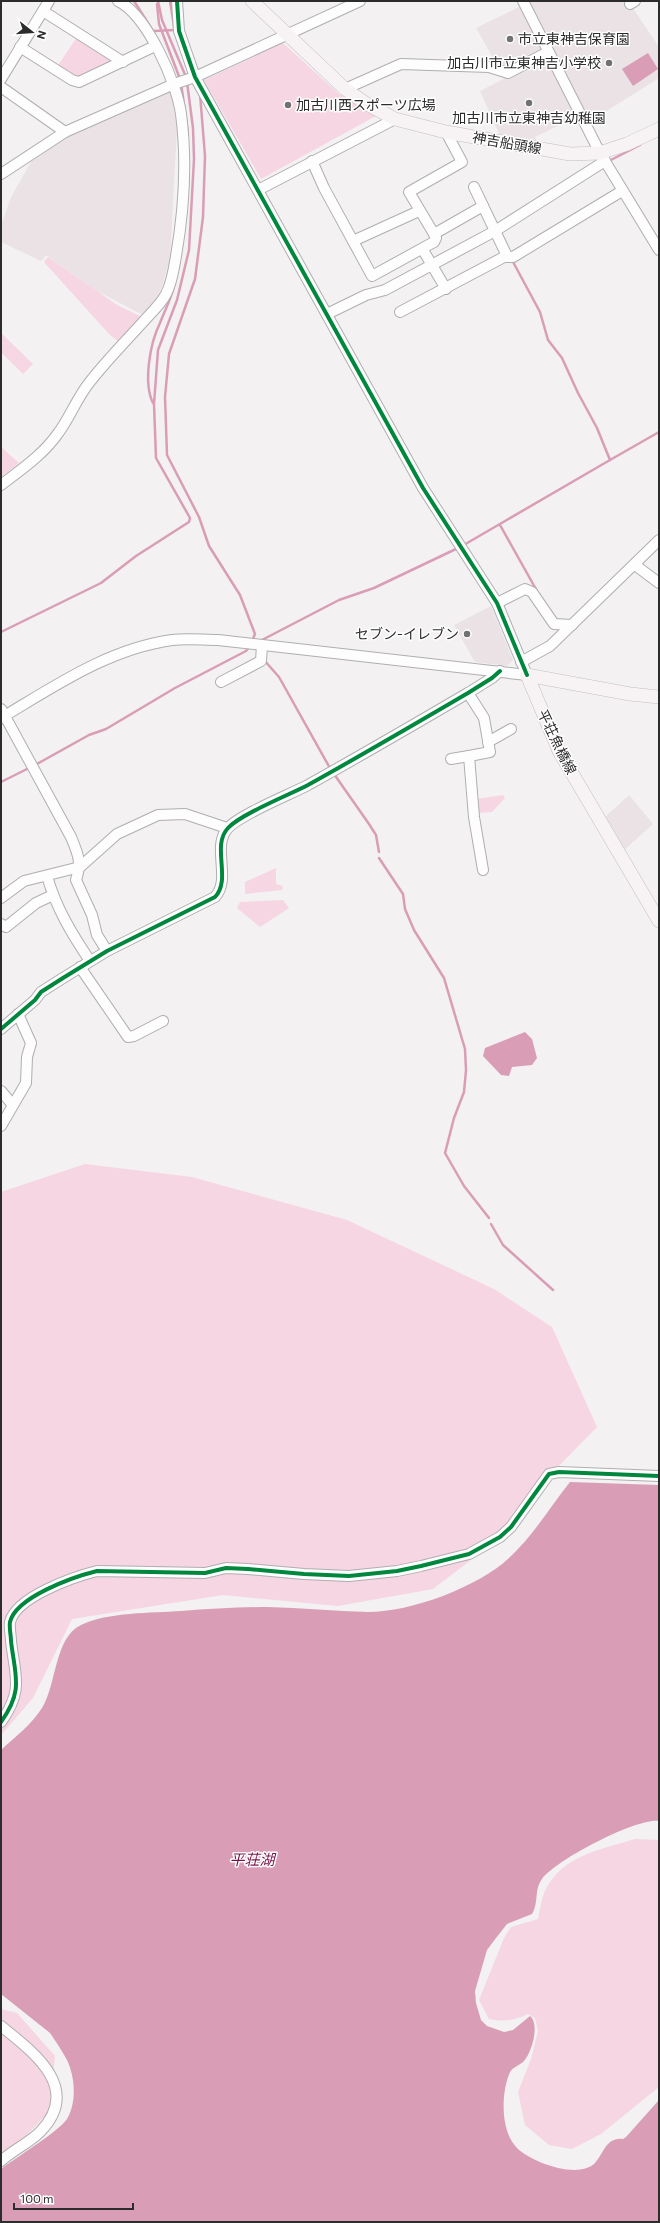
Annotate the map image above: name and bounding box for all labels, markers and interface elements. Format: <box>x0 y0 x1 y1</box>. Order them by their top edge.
north arrow <box>12 12 52 52</box>
text: N <box>35 29 49 41</box>
place label: 市立東神吉保育園 <box>518 30 630 47</box>
marker: 市立東神吉保育園 <box>505 34 515 44</box>
place label: 加古川市立東神吉小学校 <box>447 54 601 71</box>
marker: 加古川市立東神吉小学校 <box>604 58 614 68</box>
place label: 加古川西スポーツ広場 <box>296 96 436 113</box>
marker: 加古川市立東神吉幼稚園 <box>524 98 534 108</box>
marker: 加古川西スポーツ広場 <box>283 100 293 110</box>
place label: 加古川市立東神吉幼稚園 <box>452 109 606 126</box>
street label: 神吉船頭線 <box>471 128 543 157</box>
place label: セブン-イレブン <box>355 625 459 642</box>
marker: セブン-イレブン <box>462 629 472 639</box>
street label: 平荘魚橋線 <box>534 707 580 777</box>
water label: 平荘湖 <box>229 1850 276 1868</box>
scale bar <box>14 2185 133 2211</box>
text: 100 m <box>20 2191 54 2205</box>

